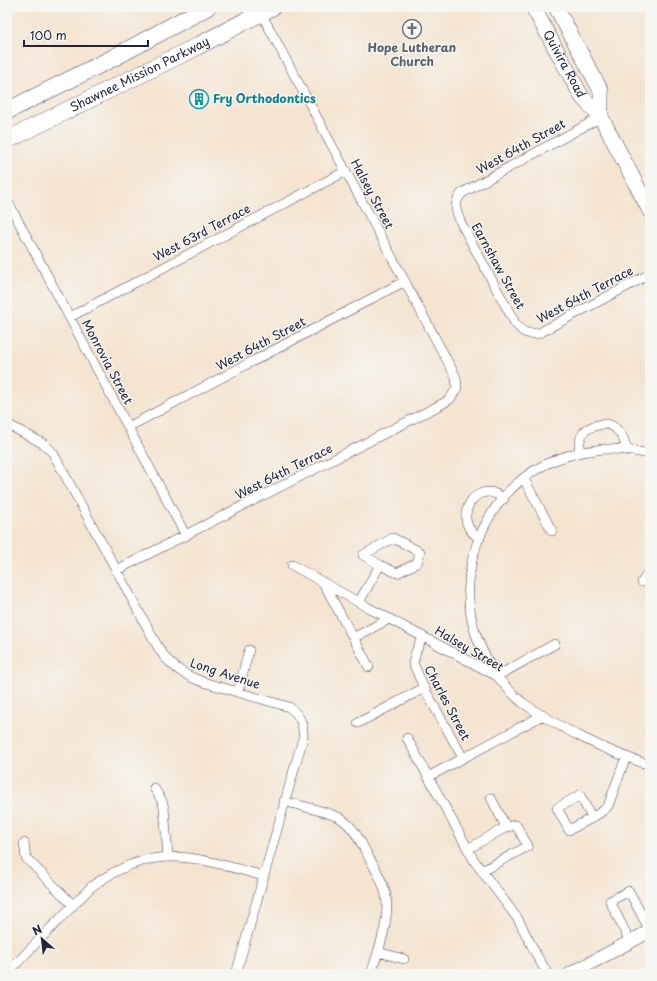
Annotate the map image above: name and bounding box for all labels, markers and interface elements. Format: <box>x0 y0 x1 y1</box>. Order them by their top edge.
church icon: Hope Lutheran Church <box>401 18 423 40</box>
scale bar <box>24 22 148 48</box>
text: 100 m <box>30 26 67 44</box>
street label: Quivira Road <box>539 27 591 101</box>
street label: Shawnee Mission Parkway <box>67 32 212 116</box>
place label: Hope Lutheran Church <box>368 38 456 70</box>
building icon: Fry Orthodontics <box>188 88 210 110</box>
place label: Fry Orthodontics <box>213 89 316 107</box>
street label: West 64th Street <box>473 114 568 178</box>
street label: Halsey Street <box>347 155 399 232</box>
street label: West 63rd Terrace <box>150 199 253 265</box>
street label: Earnshaw Street <box>468 219 530 312</box>
street label: West 64th Terrace <box>533 261 636 327</box>
street label: West 64th Street <box>213 312 309 374</box>
street label: Monrovia Street <box>78 316 138 407</box>
street label: West 64th Terrace <box>232 439 335 503</box>
street label: Halsey Street <box>432 621 508 675</box>
street label: Long Avenue <box>188 653 263 693</box>
street label: Charles Street <box>421 662 475 743</box>
north arrow <box>22 919 62 959</box>
text: N <box>29 920 45 939</box>

